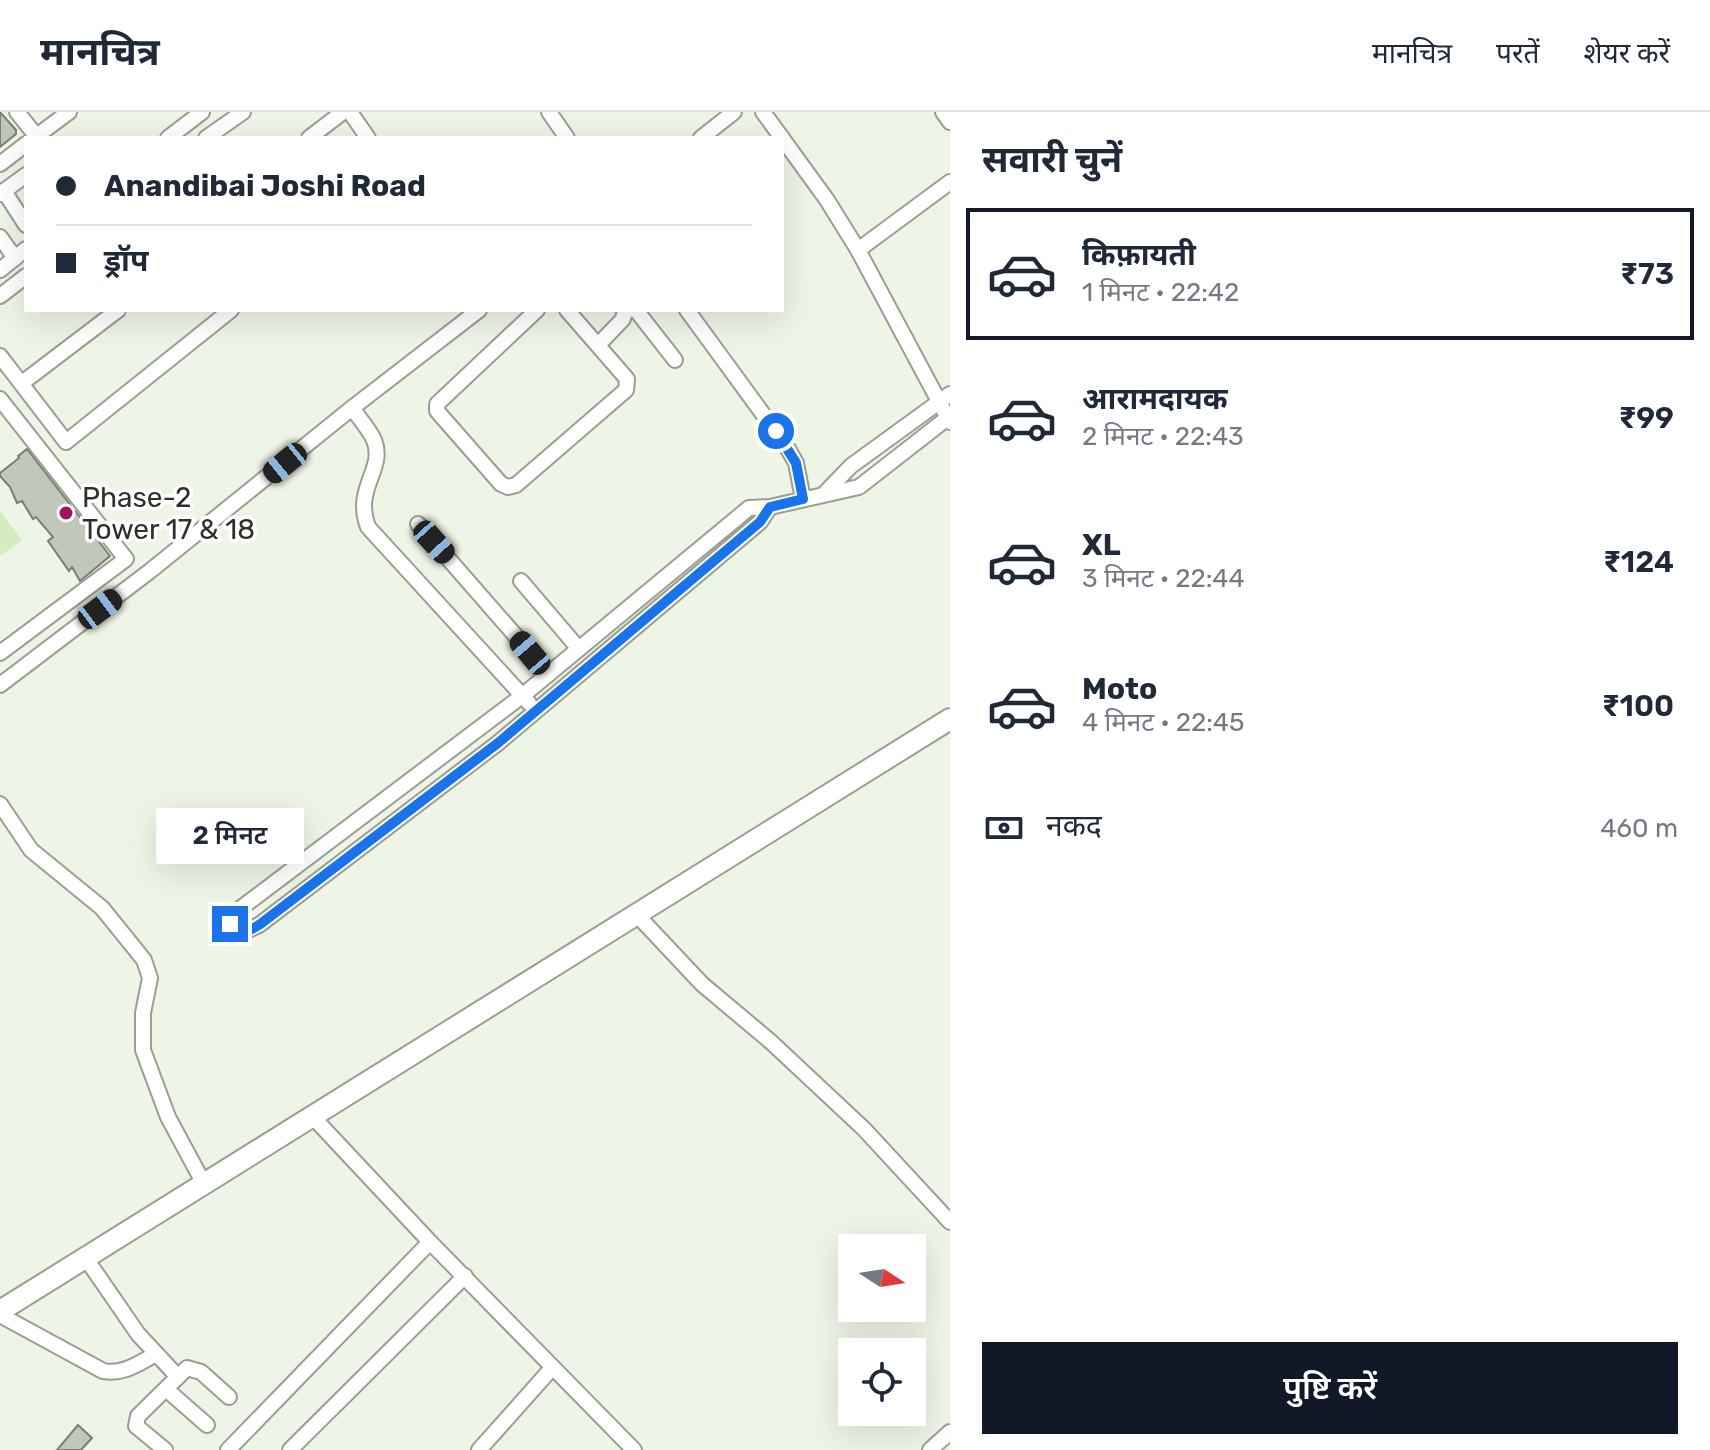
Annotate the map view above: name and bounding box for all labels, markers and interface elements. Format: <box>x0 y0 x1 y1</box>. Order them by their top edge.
text: मानचित्र <box>40 29 160 75</box>
text: मानचित्र <box>1372 37 1452 70</box>
text: परतें <box>1496 37 1539 70</box>
text: शेयर करें <box>1583 37 1670 70</box>
text: सवारी चुनें <box>982 138 1122 181</box>
text: Anandibai Joshi Road <box>104 168 426 204</box>
text: किफ़ायती <box>1082 237 1196 273</box>
icon: car <box>986 238 1058 310</box>
text: ड्रॉप <box>104 243 148 279</box>
text: ₹73 <box>1620 256 1674 292</box>
text: 1 मिनट · 22:42 <box>1082 277 1239 308</box>
text: आरामदायक <box>1082 381 1228 417</box>
icon: car <box>986 382 1058 454</box>
text: ₹99 <box>1618 400 1674 436</box>
route start <box>758 413 794 449</box>
text: 2 मिनट · 22:43 <box>1082 421 1244 452</box>
car <box>259 439 311 487</box>
place label: Phase-2 Tower 17 & 18 <box>82 481 255 546</box>
marker: Phase-2 Tower 17 & 18 <box>57 504 75 522</box>
car <box>409 516 459 568</box>
icon: car <box>986 526 1058 598</box>
text: XL <box>1082 527 1121 563</box>
text: ₹124 <box>1603 544 1674 580</box>
text: 3 मिनट · 22:44 <box>1082 563 1245 594</box>
car <box>74 585 126 633</box>
car <box>505 627 555 679</box>
icon: car <box>986 670 1058 742</box>
text: Moto <box>1082 671 1157 707</box>
text: ₹100 <box>1602 688 1674 724</box>
text: 4 मिनट · 22:45 <box>1082 707 1244 738</box>
icon: cash <box>982 806 1026 850</box>
callout: 2 मिनट <box>156 808 304 864</box>
text: नकद <box>1046 808 1102 844</box>
text: 460 m <box>1600 813 1678 844</box>
text: 2 मिनट <box>192 820 268 851</box>
route end <box>212 906 248 942</box>
north arrow <box>838 1234 926 1322</box>
map controls <box>838 1234 926 1426</box>
button: locate <box>838 1338 926 1426</box>
button: पुष्टि करें <box>982 1342 1678 1434</box>

